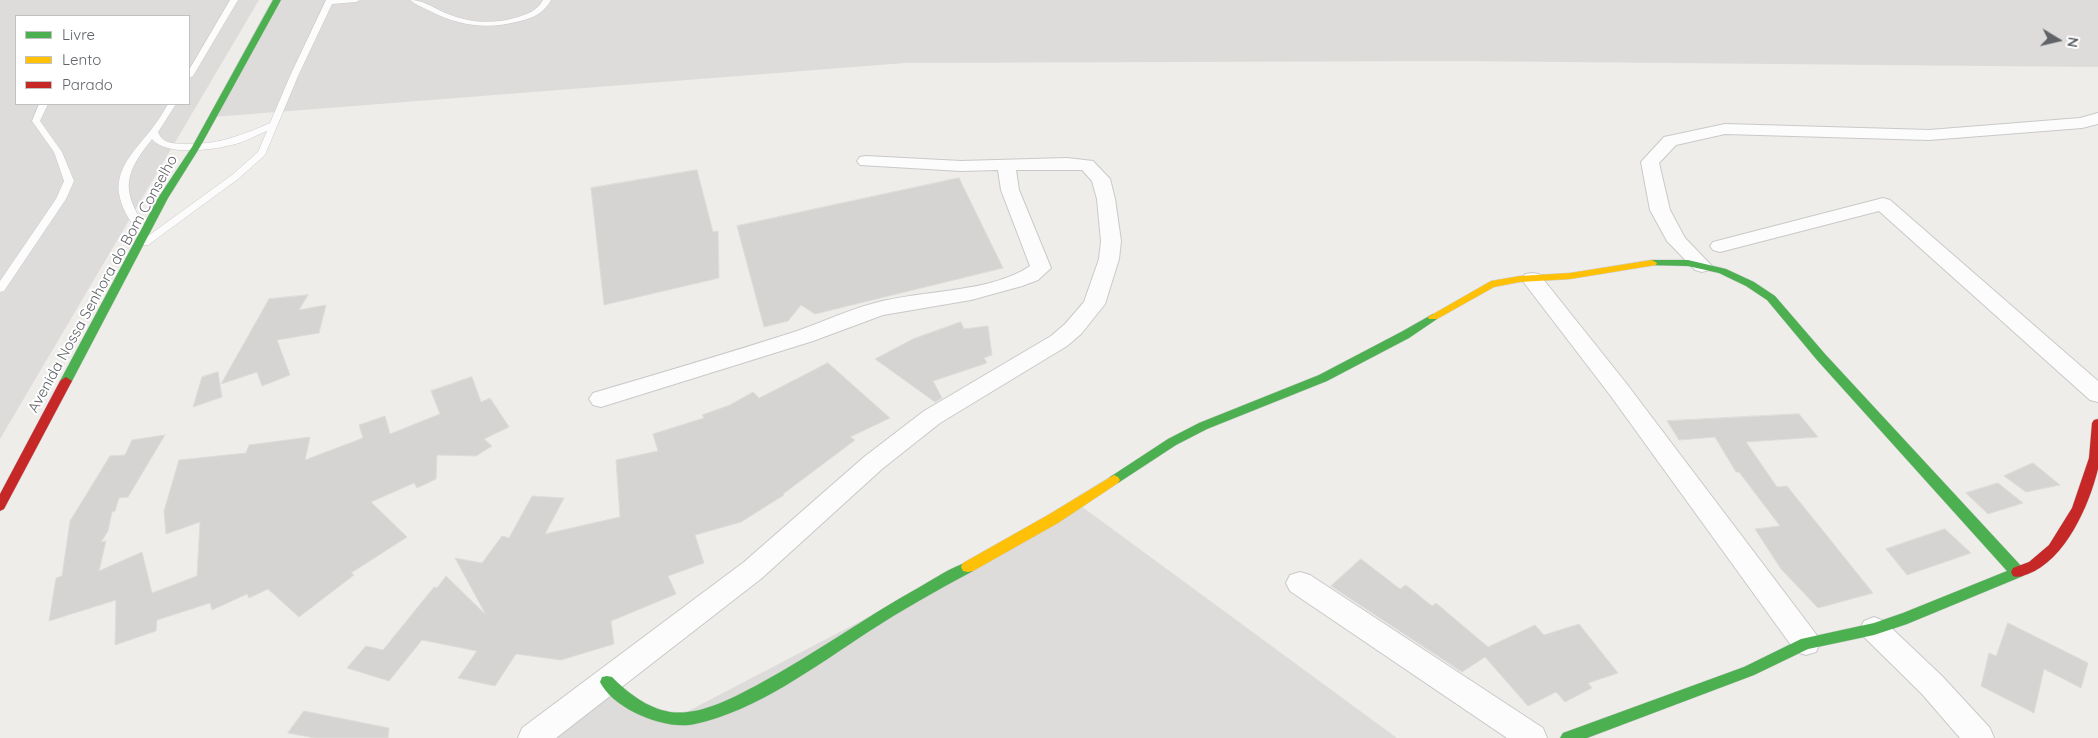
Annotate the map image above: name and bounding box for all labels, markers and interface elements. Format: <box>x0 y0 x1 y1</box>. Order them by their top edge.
legend <box>15 15 190 105</box>
north arrow <box>2033 15 2083 65</box>
text: Livre <box>62 25 95 44</box>
text: N <box>2063 36 2083 49</box>
text: Lento <box>62 50 101 69</box>
text: Parado <box>62 75 113 94</box>
street label: Avenida Nossa Senhora do Bom Conselho <box>24 152 182 416</box>

